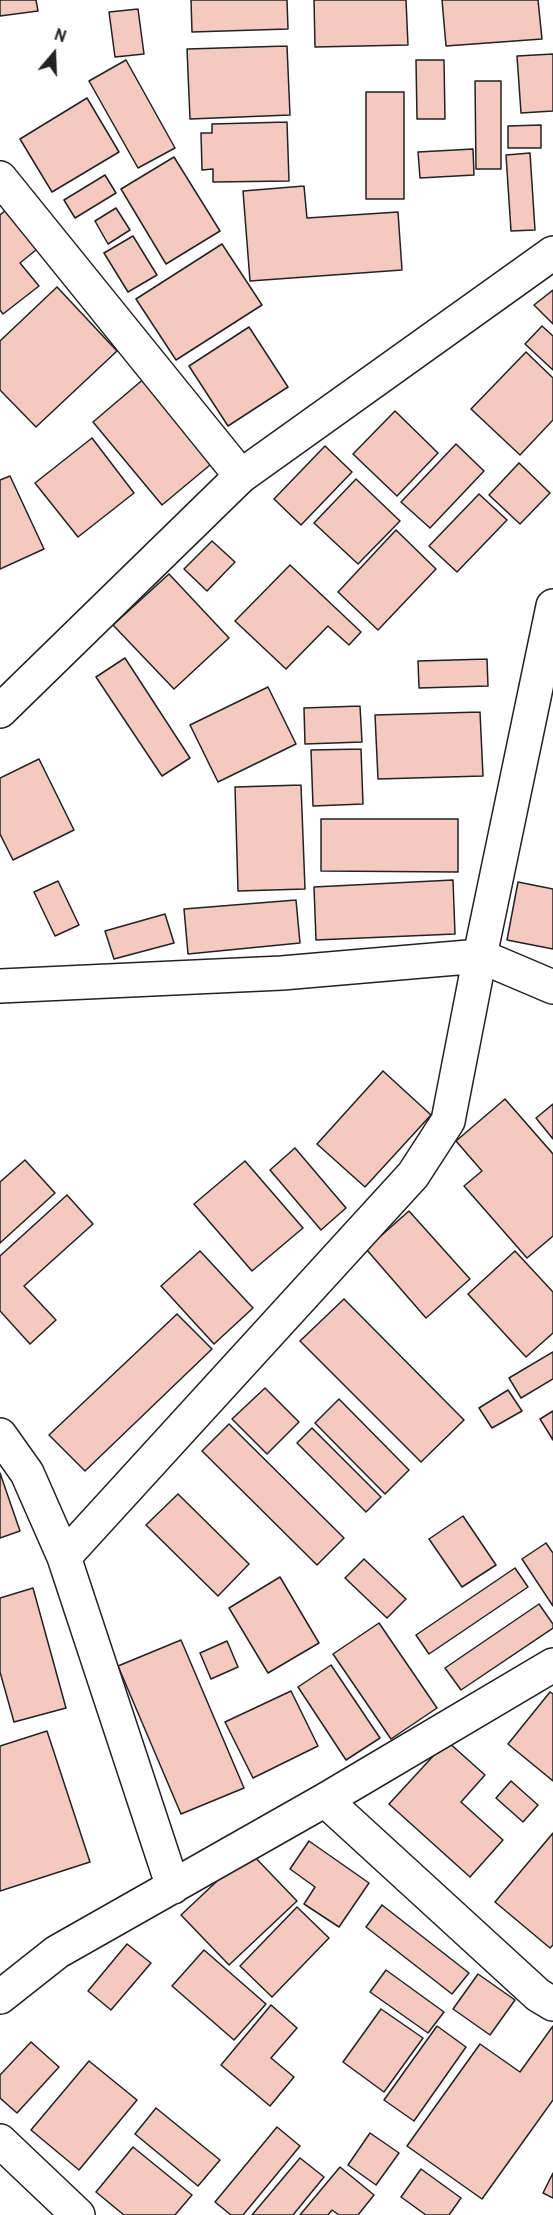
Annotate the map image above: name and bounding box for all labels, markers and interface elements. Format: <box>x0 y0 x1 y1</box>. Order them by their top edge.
north arrow <box>24 24 84 84</box>
text: N <box>51 26 69 48</box>

